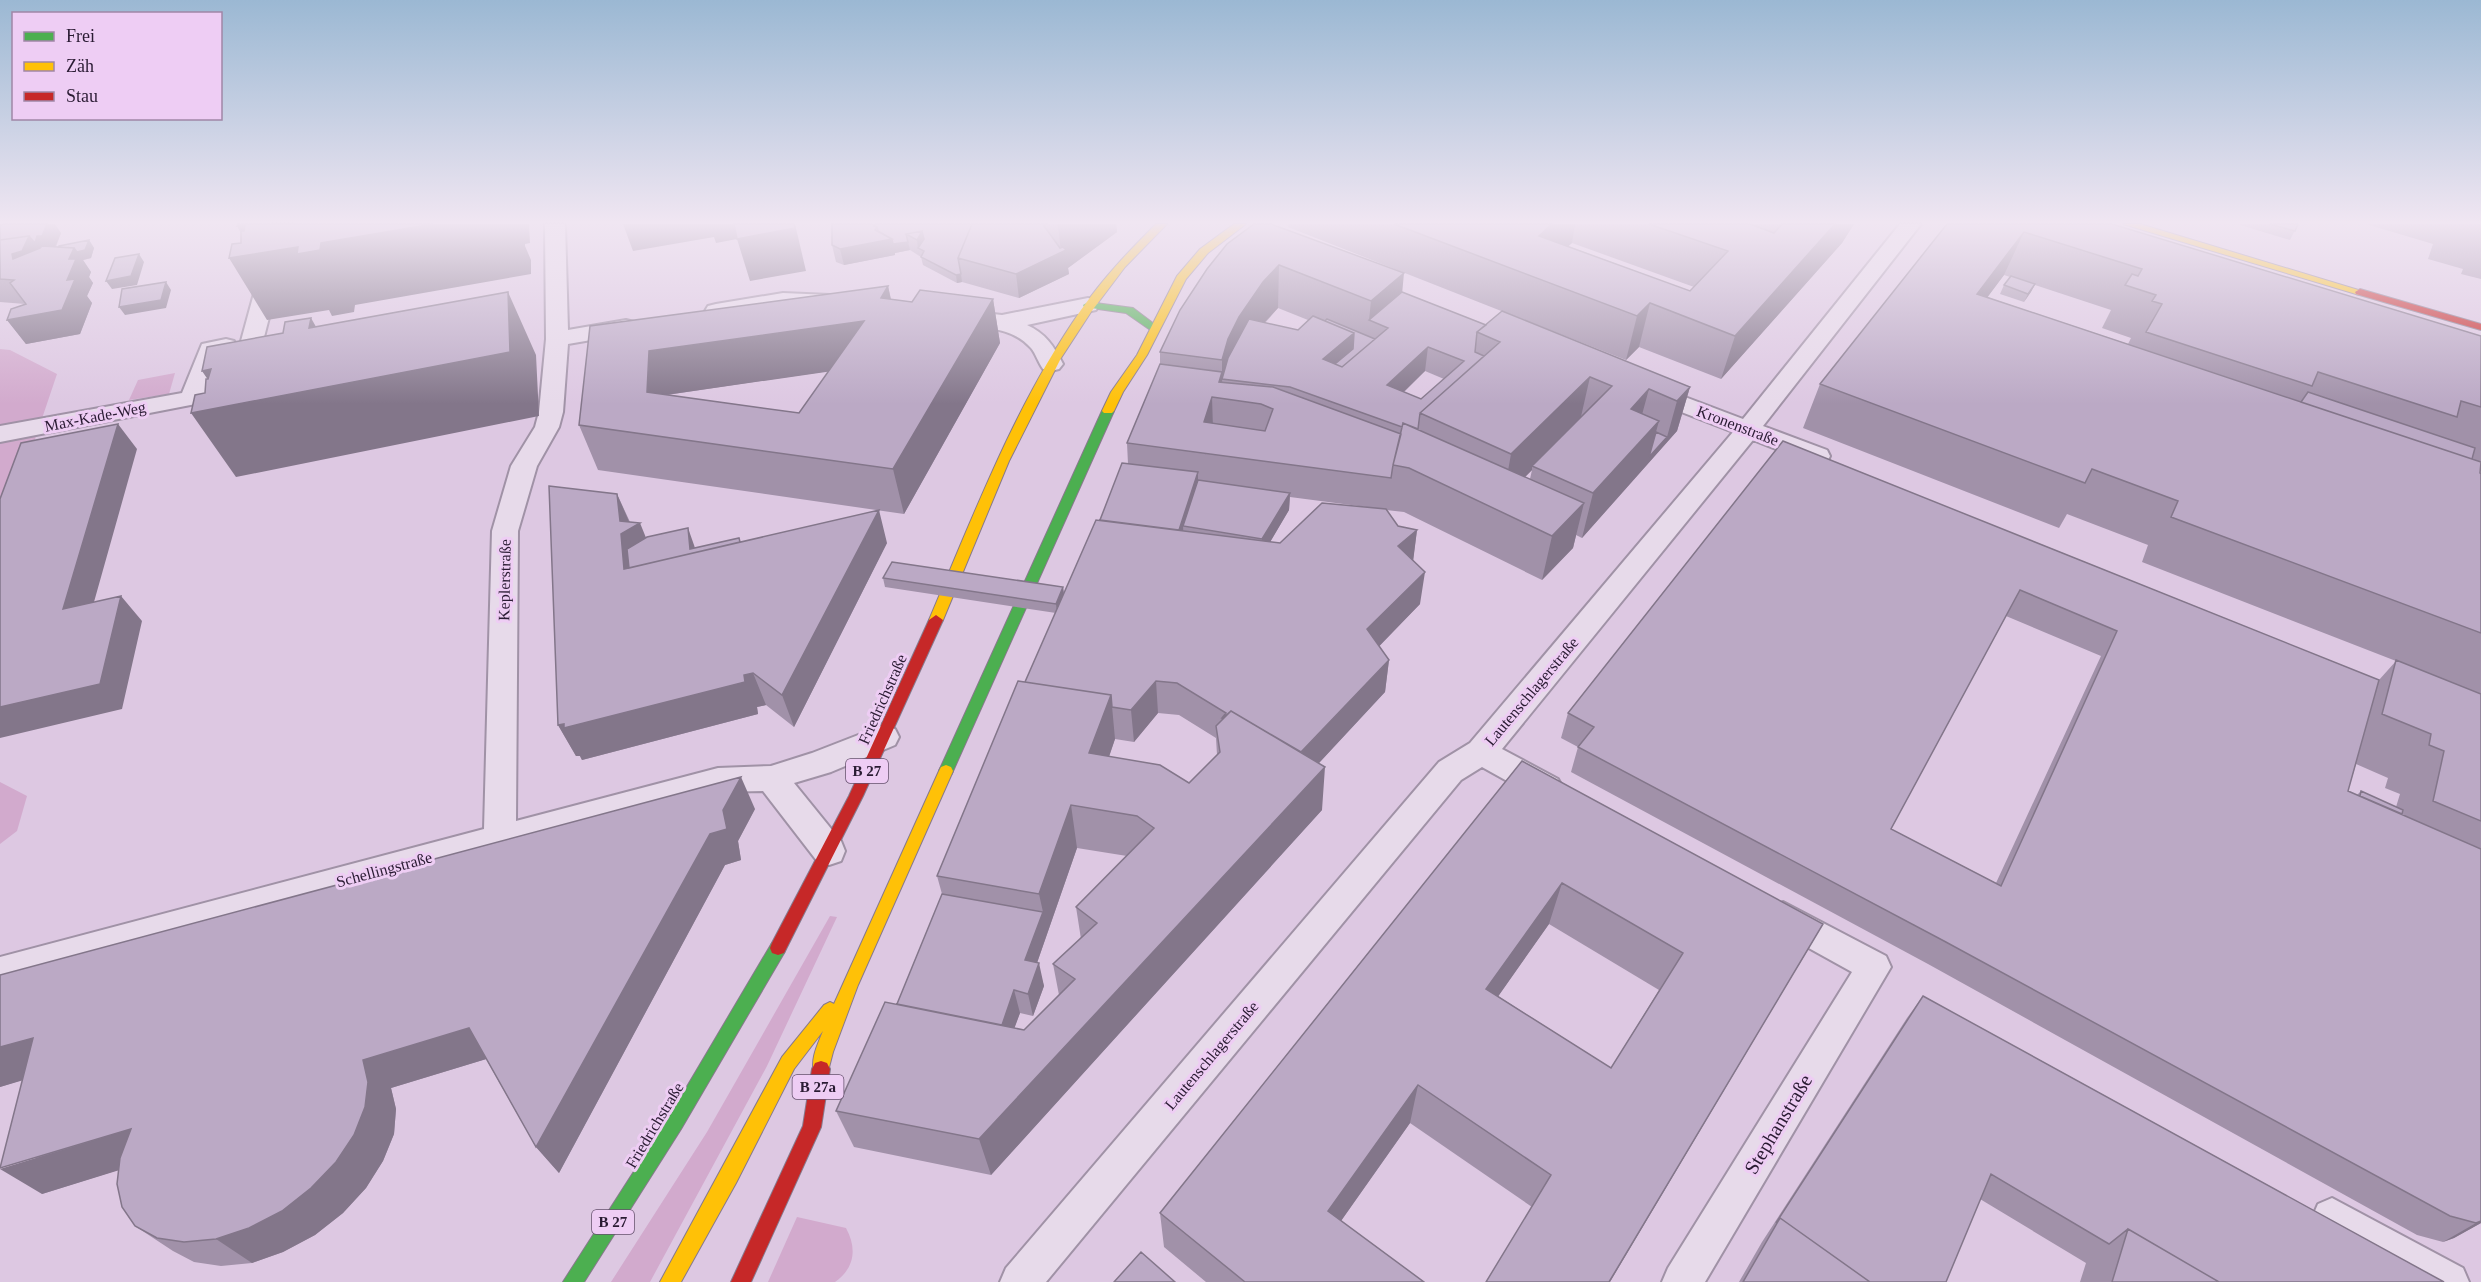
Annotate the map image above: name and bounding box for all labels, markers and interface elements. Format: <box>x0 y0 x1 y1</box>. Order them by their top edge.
legend <box>12 12 222 120</box>
text: Frei <box>66 26 95 46</box>
text: Zäh <box>66 56 94 76</box>
text: Stau <box>66 86 98 106</box>
street label: Max-Kade-Weg <box>43 398 147 436</box>
street label: Kronenstraße <box>1695 402 1781 449</box>
street label: Keplerstraße <box>495 539 515 621</box>
street label: Lautenschlagerstraße <box>1481 634 1582 749</box>
street label: Friedrichstraße <box>855 652 910 747</box>
road number: B 27 <box>846 759 888 783</box>
street label: Schellingstraße <box>334 849 434 891</box>
street label: Lautenschlagerstraße <box>1161 998 1262 1113</box>
street label: Stephanstraße <box>1740 1070 1817 1178</box>
road number: B 27a <box>792 1075 844 1099</box>
street label: Friedrichstraße <box>622 1079 687 1171</box>
road number: B 27 <box>592 1210 634 1234</box>

